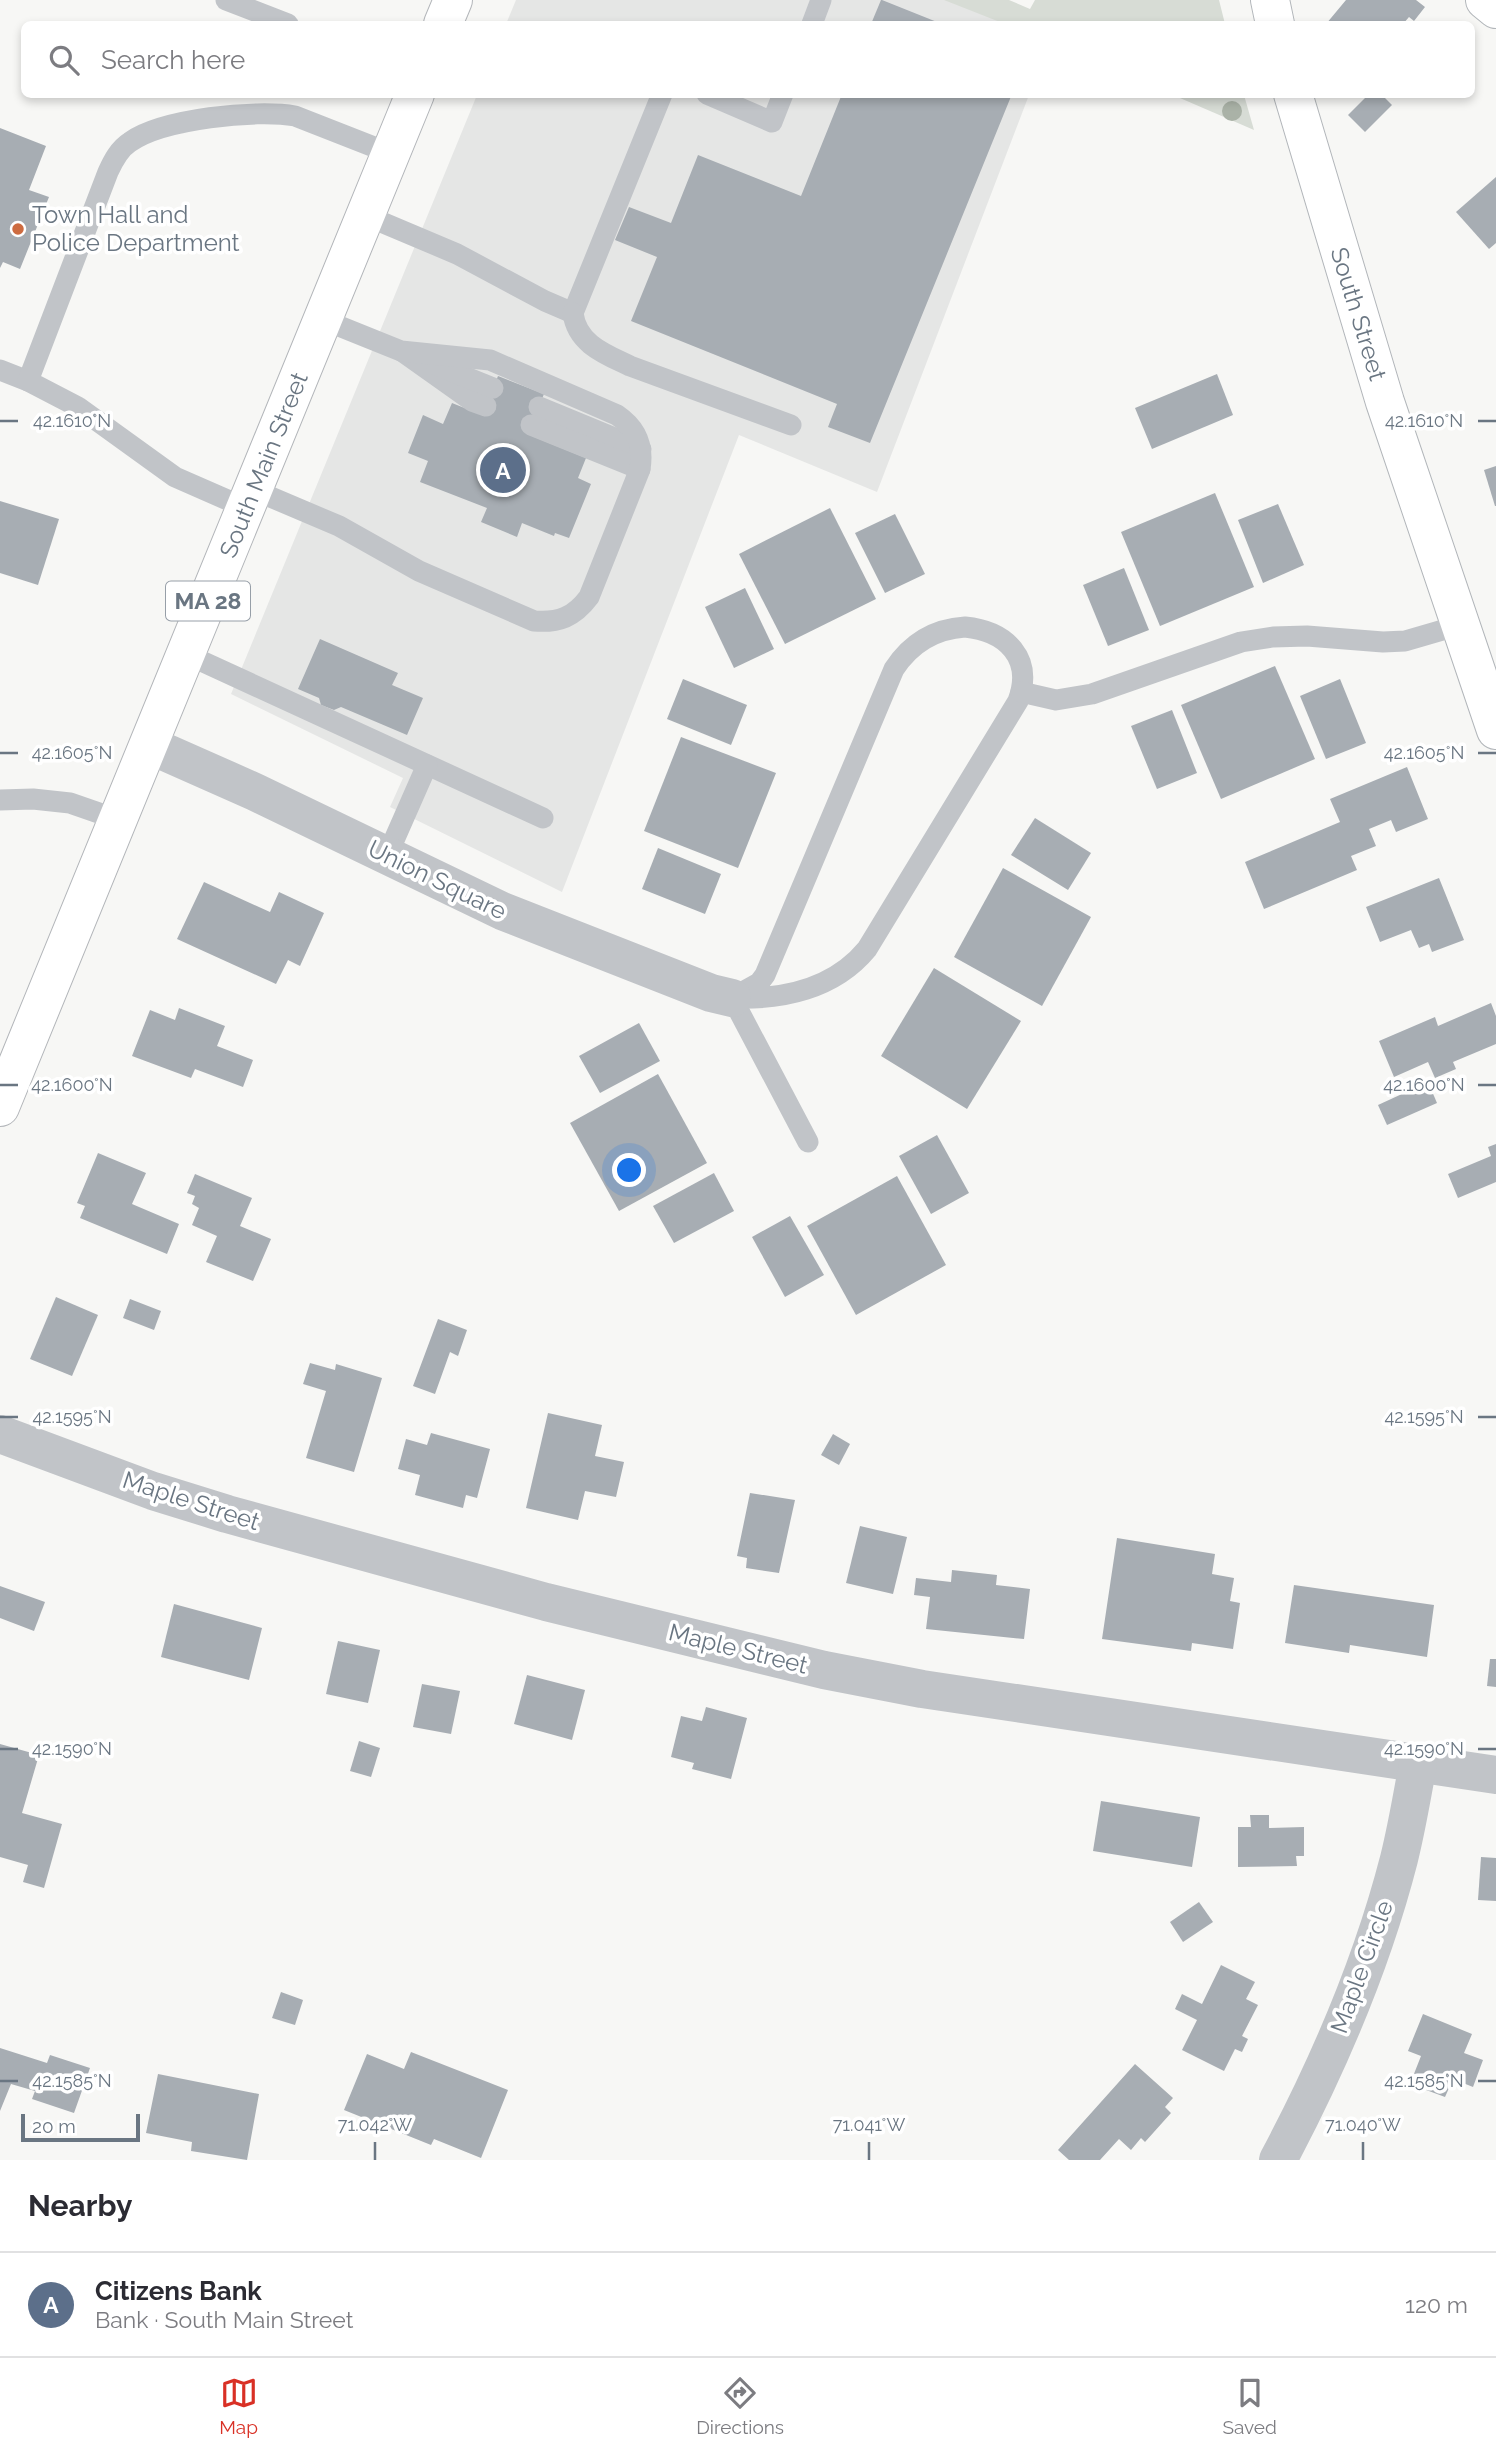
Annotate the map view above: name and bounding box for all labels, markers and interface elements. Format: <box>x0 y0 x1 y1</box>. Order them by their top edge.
search box <box>21 21 1475 98</box>
icon: search <box>45 41 83 79</box>
text: Search here <box>101 45 245 75</box>
place label: Town Hall and Police Department <box>32 200 240 257</box>
marker: Town Hall and Police Department <box>10 221 26 237</box>
street label: South Street <box>1324 244 1392 384</box>
street label: South Main Street <box>213 368 314 562</box>
text: 42.1610°N <box>33 410 111 431</box>
text: 42.1610°N <box>1385 410 1463 431</box>
pin: A <box>480 444 526 496</box>
road number: MA 28 <box>166 582 250 621</box>
text: 42.1605°N <box>32 742 112 763</box>
text: 42.1605°N <box>1384 742 1464 763</box>
street label: Union Square <box>363 834 511 926</box>
text: 42.1600°N <box>31 1074 113 1095</box>
text: 42.1600°N <box>1383 1074 1465 1095</box>
your location <box>612 1153 646 1187</box>
text: 42.1595°N <box>32 1406 112 1427</box>
text: 42.1595°N <box>1384 1406 1464 1427</box>
street label: Maple Street <box>119 1465 263 1536</box>
street label: Maple Street <box>666 1617 811 1680</box>
text: 42.1590°N <box>32 1738 112 1759</box>
text: 42.1590°N <box>1384 1738 1464 1759</box>
street label: Maple Circle <box>1324 1897 1399 2037</box>
text: 42.1585°N <box>32 2070 112 2091</box>
text: 42.1585°N <box>1384 2070 1464 2091</box>
scale bar <box>21 2111 140 2143</box>
text: 71.042°W <box>338 2114 412 2135</box>
text: 71.041°W <box>833 2114 905 2135</box>
text: 71.040°W <box>1325 2114 1401 2135</box>
text: 20 m <box>32 2115 76 2137</box>
text: Nearby <box>28 2188 132 2223</box>
text: Citizens Bank <box>95 2276 262 2306</box>
text: A <box>43 2291 59 2318</box>
text: 120 m <box>1405 2291 1468 2318</box>
text: Bank · South Main Street <box>95 2306 353 2333</box>
tab: Map <box>219 2374 258 2438</box>
tab: Directions <box>696 2374 784 2438</box>
tab: Saved <box>1222 2374 1277 2438</box>

